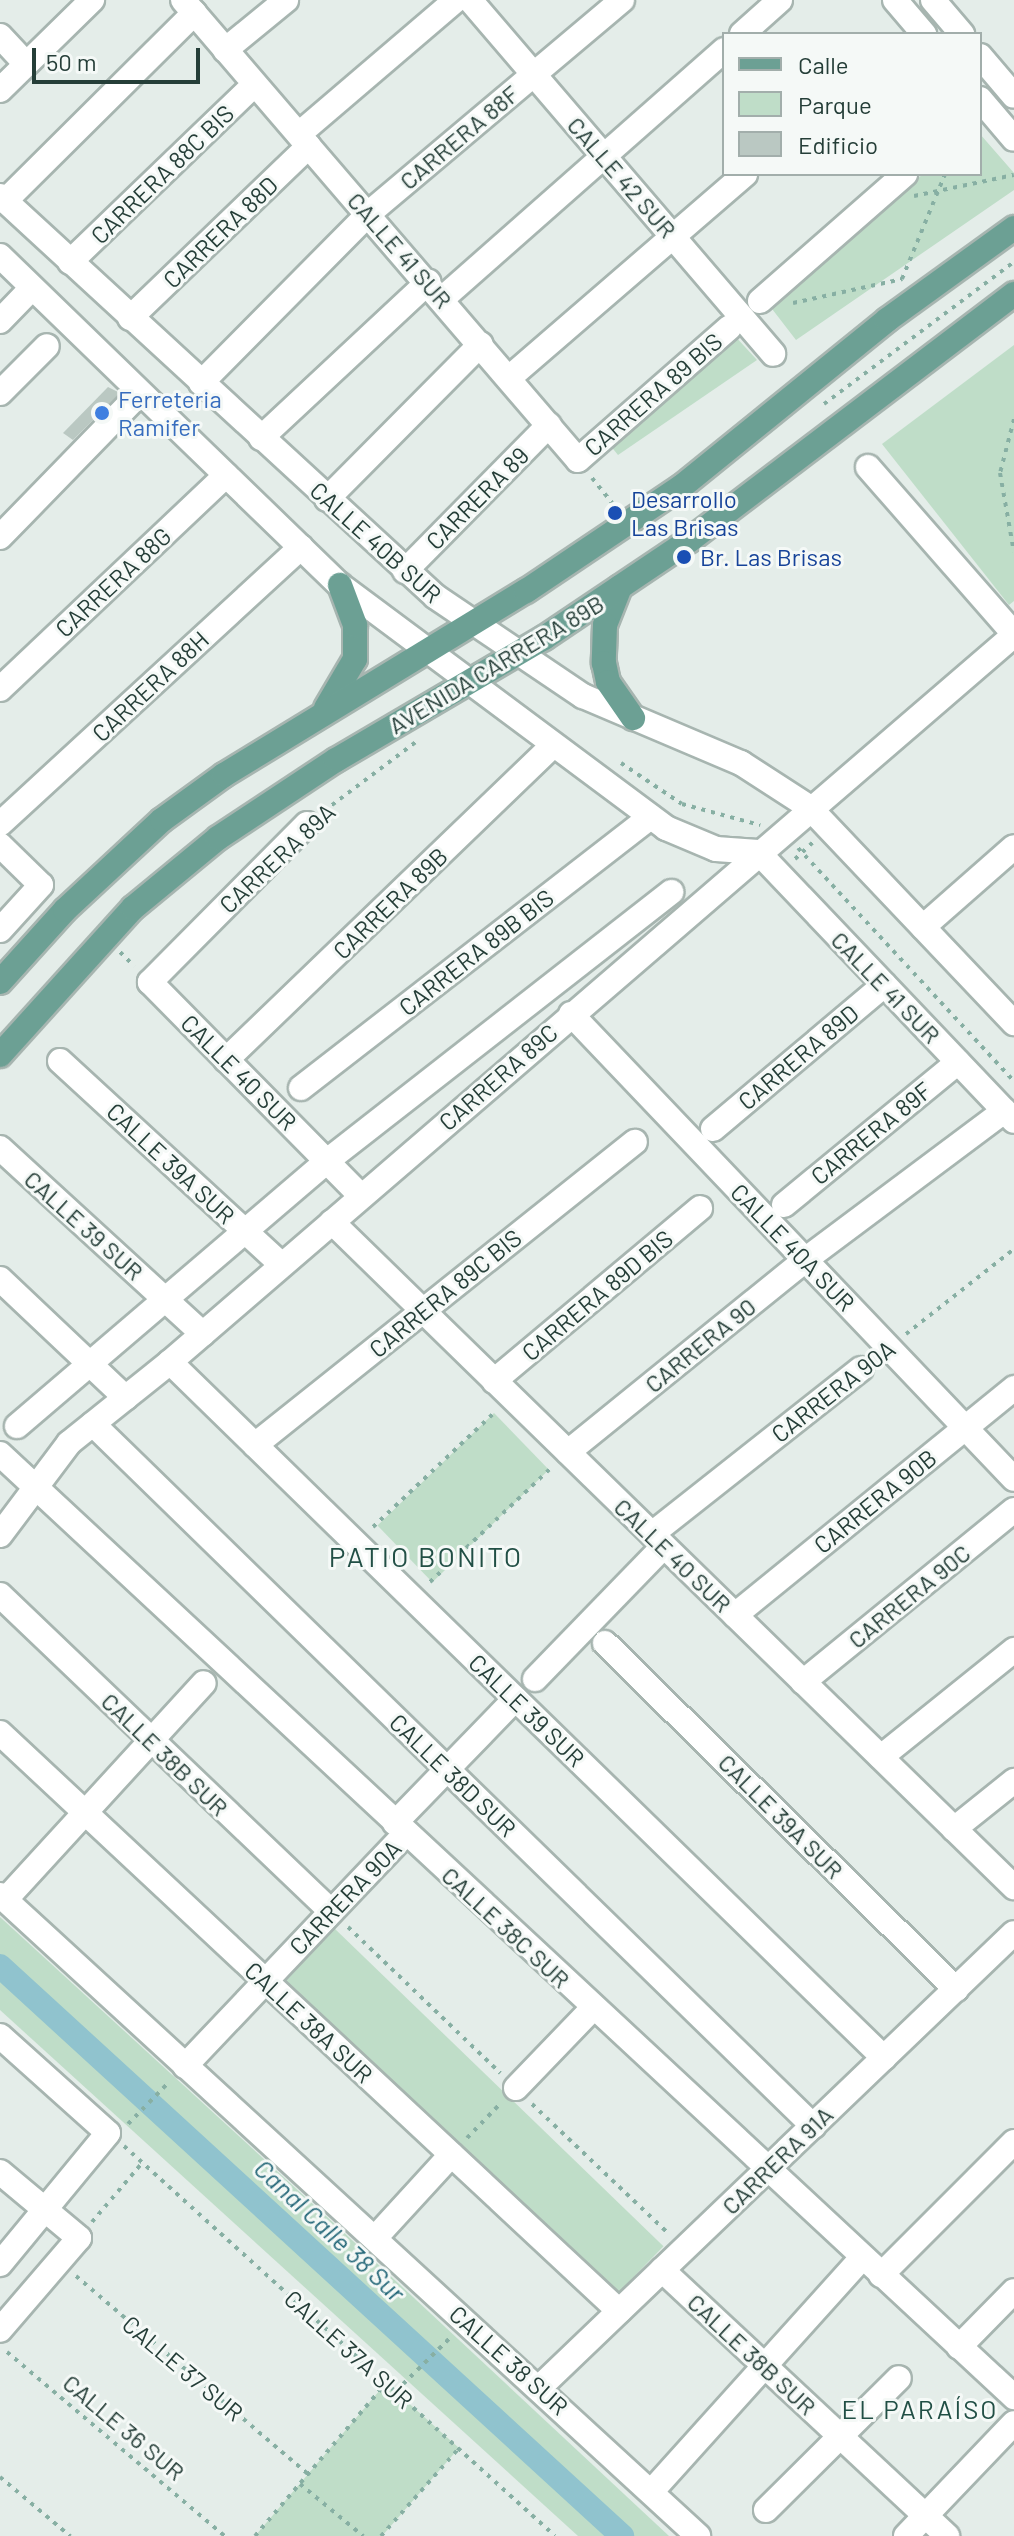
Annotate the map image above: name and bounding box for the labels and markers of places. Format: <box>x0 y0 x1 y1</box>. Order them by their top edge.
place label: Ferreteria Ramifer <box>118 385 222 441</box>
marker: Ferreteria Ramifer <box>93 404 111 422</box>
place label: Desarrollo Las Brisas <box>631 485 738 541</box>
marker: Desarrollo Las Brisas <box>606 504 624 522</box>
place label: Br. Las Brisas <box>700 543 842 571</box>
marker: Br. Las Brisas <box>675 548 693 566</box>

